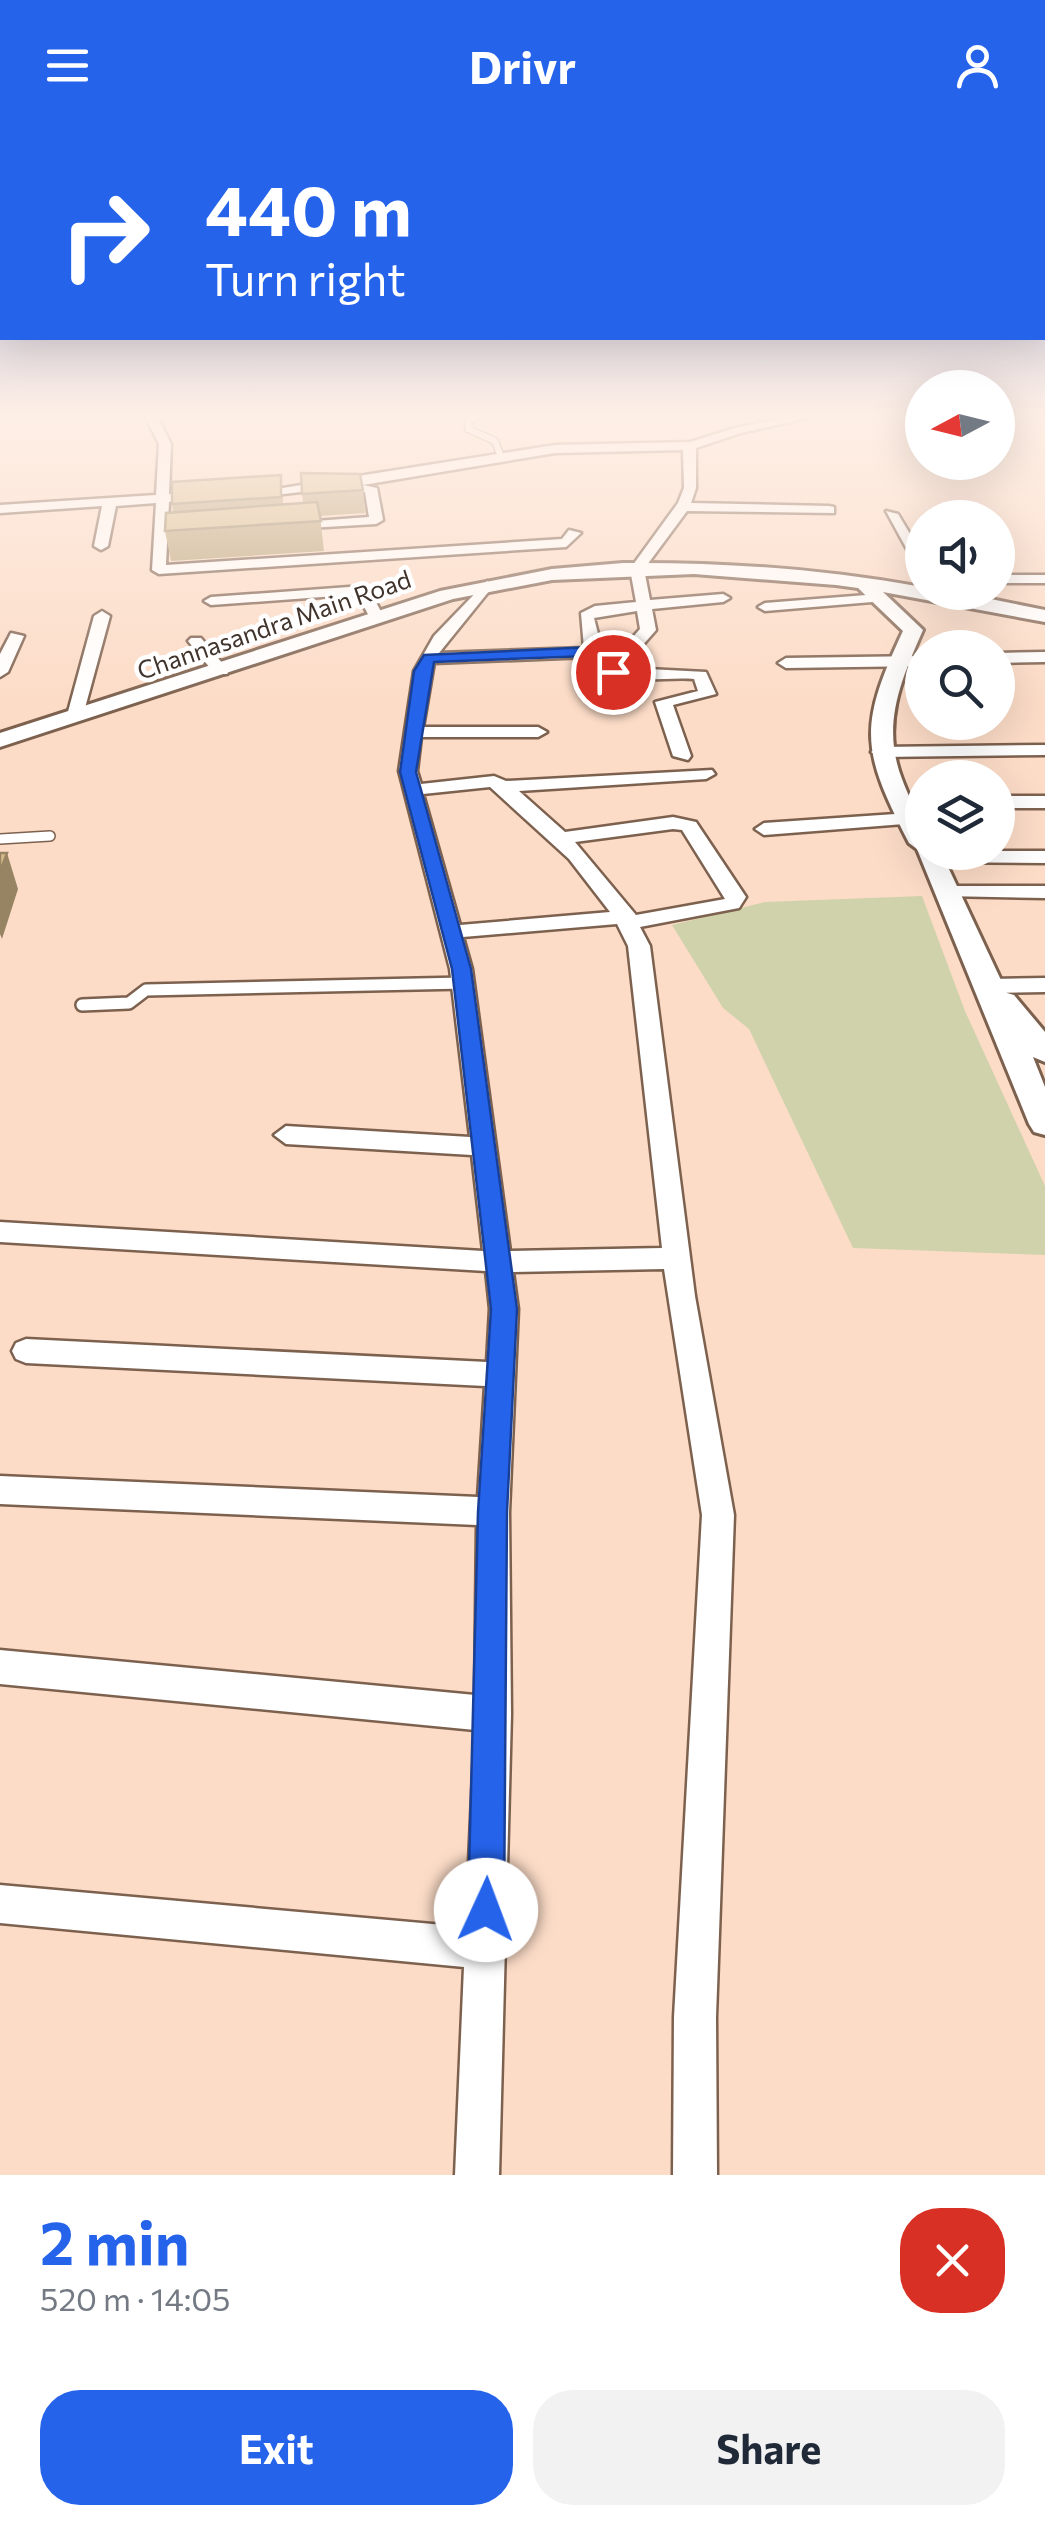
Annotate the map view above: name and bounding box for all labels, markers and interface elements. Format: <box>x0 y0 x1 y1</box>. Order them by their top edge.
icon: menu <box>40 38 95 93</box>
text: Drivr <box>469 38 576 93</box>
icon: person <box>950 38 1005 93</box>
text: 440 m <box>205 165 412 250</box>
icon: right <box>40 170 170 300</box>
text: Turn right <box>205 250 406 305</box>
north arrow <box>905 370 1015 480</box>
map controls <box>905 370 1015 870</box>
button: sound <box>905 500 1015 610</box>
street label: Channasandra Main Road <box>133 563 415 685</box>
pin <box>571 630 656 715</box>
button: search <box>905 630 1015 740</box>
icon: arrive <box>586 645 641 700</box>
button: layers <box>905 760 1015 870</box>
position arrow <box>434 1858 538 1962</box>
text: 2 min <box>40 2204 189 2277</box>
button: close <box>900 2208 1005 2313</box>
text: 520 m · 14:05 <box>40 2278 230 2318</box>
button: Exit <box>40 2390 513 2505</box>
button: Share <box>533 2390 1005 2505</box>

